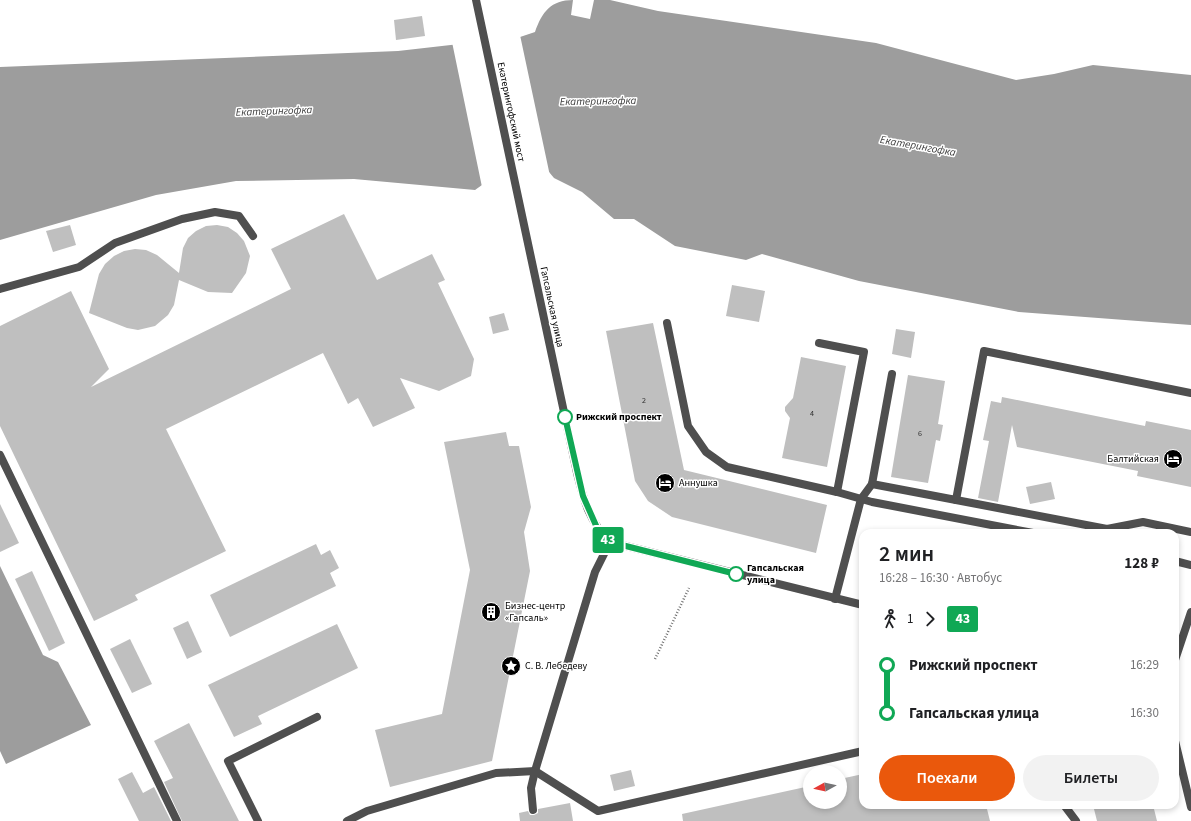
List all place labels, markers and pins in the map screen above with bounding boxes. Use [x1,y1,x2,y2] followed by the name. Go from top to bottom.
[557,409,573,425] marker: Рижский проспект
[576,410,662,424] place label: Рижский проспект
[1162,448,1184,470] hotel icon: Балтийская
[1107,452,1159,466] place label: Балтийская
[654,472,676,494] hotel icon: Аннушка
[679,476,718,490] place label: Аннушка
[747,561,804,587] place label: Гапсальская улица
[728,566,744,582] marker: Гапсальская улица
[505,599,566,625] place label: Бизнес-центр «Гапсаль»
[480,601,502,623] building icon: Бизнес-центр «Гапсаль»
[500,655,522,677] place icon: С. В. Лебедеву
[525,659,588,673] place label: С. В. Лебедеву

